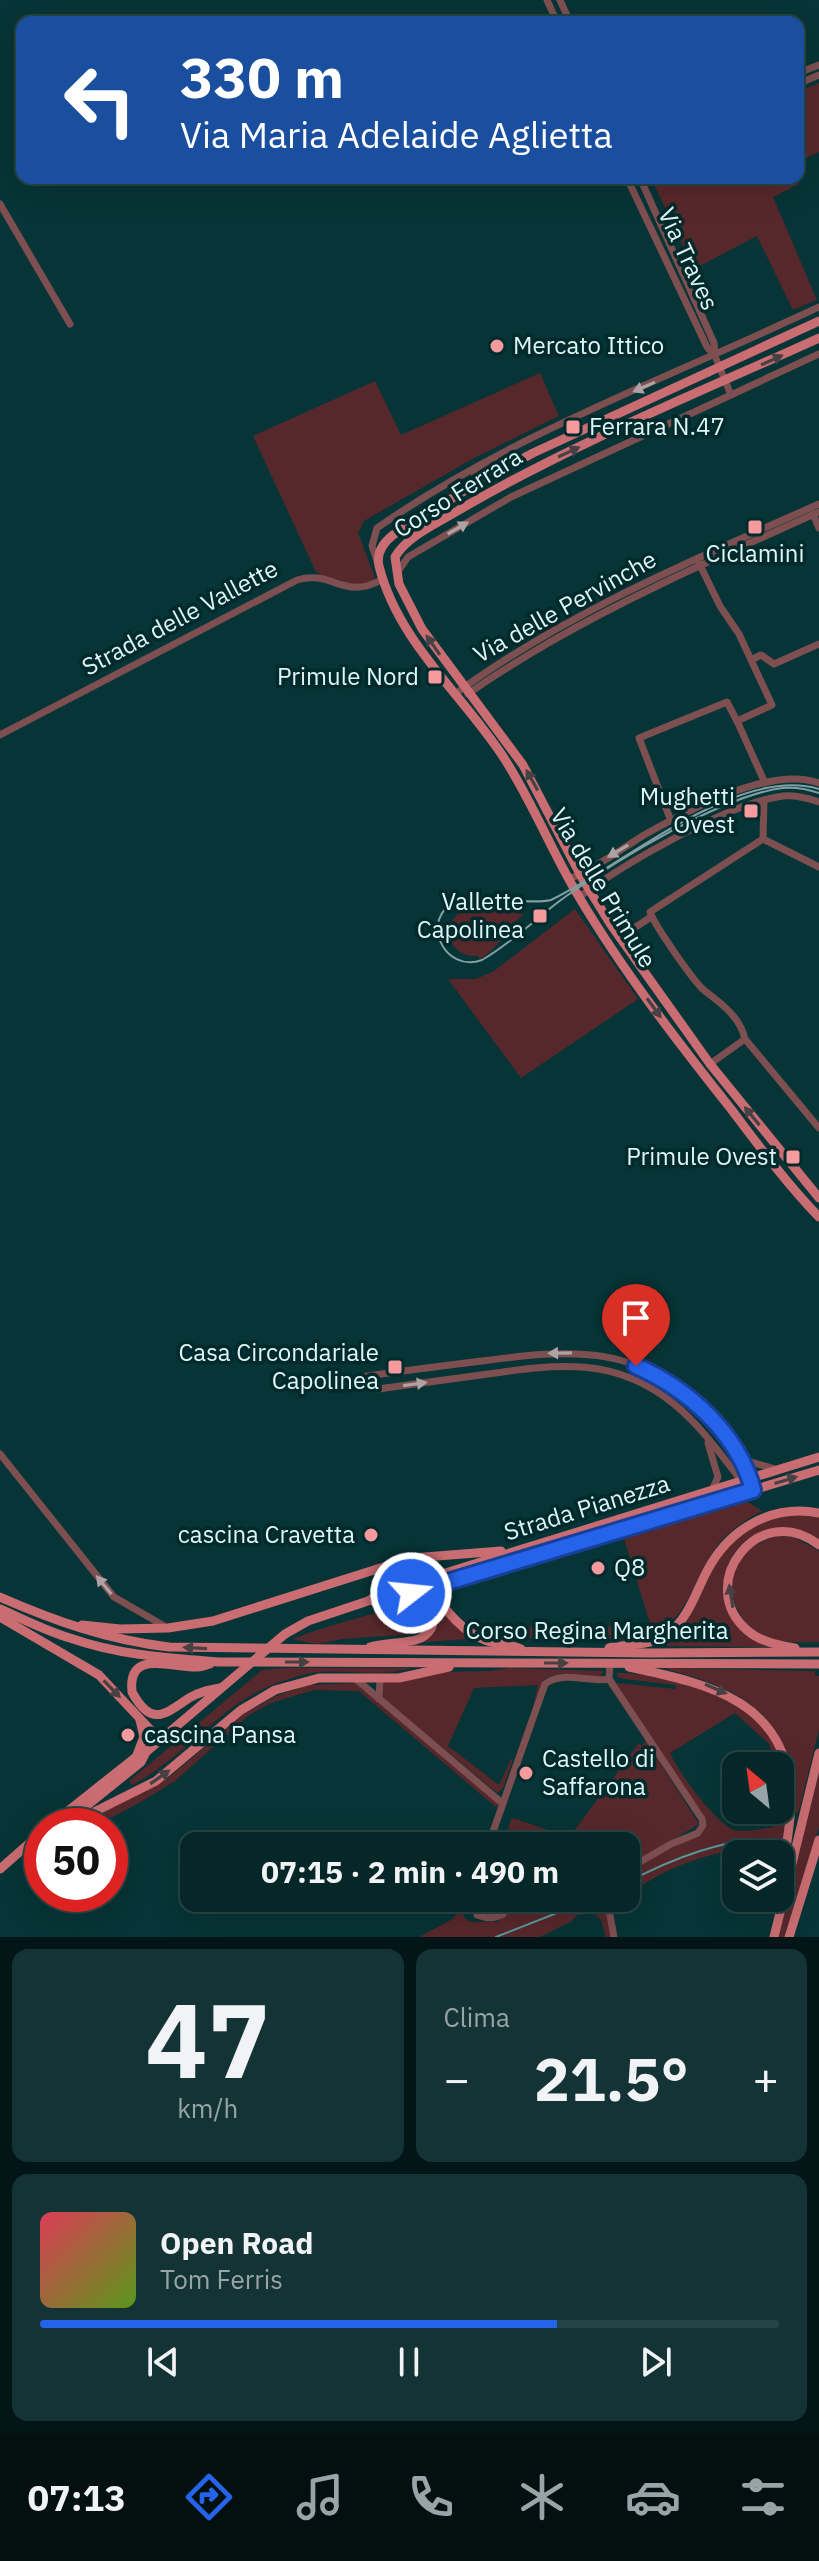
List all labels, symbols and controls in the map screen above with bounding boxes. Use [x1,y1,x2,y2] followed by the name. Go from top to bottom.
[180,41,344,113] text: 330 m
[48,48,152,152] icon: left
[180,111,613,158] text: Via Maria Adelaide Aglietta
[651,202,727,315] street label: Via Traves
[513,329,664,361] place label: Mercato Ittico
[488,337,506,355] marker: Mercato Ittico
[760,353,784,366] one-way arrow
[632,381,656,394] one-way arrow
[589,410,725,442] place label: Ferrara N.47
[564,418,582,436] marker: Ferrara N.47
[387,440,528,544] street label: Corso Ferrara
[557,445,580,459] one-way arrow
[746,518,764,536] marker: Ciclamini
[447,521,469,535] one-way arrow
[706,537,804,569] place label: Ciclamini
[467,543,662,670] street label: Via delle Pervinche
[76,552,283,682] street label: Strada delle Vallette
[426,634,441,655] one-way arrow
[277,660,419,692] place label: Primule Nord
[426,668,444,686] marker: Primule Nord
[525,769,539,791] one-way arrow
[640,780,735,840] place label: Mughetti Ovest
[543,802,664,973] street label: Via delle Primule
[742,802,760,820] marker: Mughetti Ovest
[607,844,629,858] one-way arrow
[417,885,524,945] place label: Vallette Capolinea
[531,907,549,925] marker: Vallette Capolinea
[646,998,662,1018] one-way arrow
[744,1106,761,1126] one-way arrow
[626,1140,777,1172] place label: Primule Ovest
[784,1148,802,1166] marker: Primule Ovest
[602,1284,670,1366] pin
[614,1296,658,1340] icon: arrive
[178,1336,379,1396] place label: Casa Circondariale Capolinea
[547,1346,572,1359] one-way arrow
[386,1358,404,1376] marker: Casa Circondariale Capolinea
[402,1377,427,1390] one-way arrow
[500,1467,674,1547] street label: Strada Pianezza
[775,1473,799,1486] one-way arrow
[178,1518,355,1550] place label: cascina Cravetta
[362,1526,380,1544] marker: cascina Cravetta
[369,1551,453,1635] position arrow
[614,1551,645,1583] place label: Q8
[589,1559,607,1577] marker: Q8
[96,1575,113,1595] one-way arrow
[724,1584,736,1609] one-way arrow
[466,1614,729,1646] street label: Corso Regina Margherita
[181,1642,207,1655] one-way arrow
[285,1656,310,1668] one-way arrow
[544,1657,569,1669] one-way arrow
[102,1679,121,1698] one-way arrow
[704,1683,728,1696] one-way arrow
[144,1718,296,1750] place label: cascina Pansa
[119,1726,137,1744] marker: cascina Pansa
[542,1742,655,1802] place label: Castello di Saffarona
[722,1752,794,1824] north arrow
[722,1752,794,1912] map controls
[517,1764,535,1782] marker: Castello di Saffarona
[149,1770,170,1785] one-way arrow
[24,1808,128,1912] speed limit sign: 50
[722,1840,794,1912] button: layers
[261,1852,559,1891] text: 07:15 · 2 min · 490 m
[145,1971,270,2107] text: 47
[444,2000,510,2034] text: Clima
[534,2039,689,2118] text: 21.5°
[444,2050,470,2107] text: −
[753,2050,779,2107] text: +
[177,2091,238,2125] text: km/h
[160,2223,313,2262] text: Open Road
[160,2262,283,2296] text: Tom Ferris
[141,2340,185,2384] icon: previous
[387,2340,431,2384] icon: pause
[634,2340,678,2384] icon: next
[181,2469,237,2525] icon: directions
[292,2469,348,2525] icon: music
[403,2469,459,2525] icon: phone
[514,2469,570,2525] icon: climate
[625,2469,681,2525] icon: car
[735,2469,791,2525] icon: filters
[27,2474,126,2521] text: 07:13

